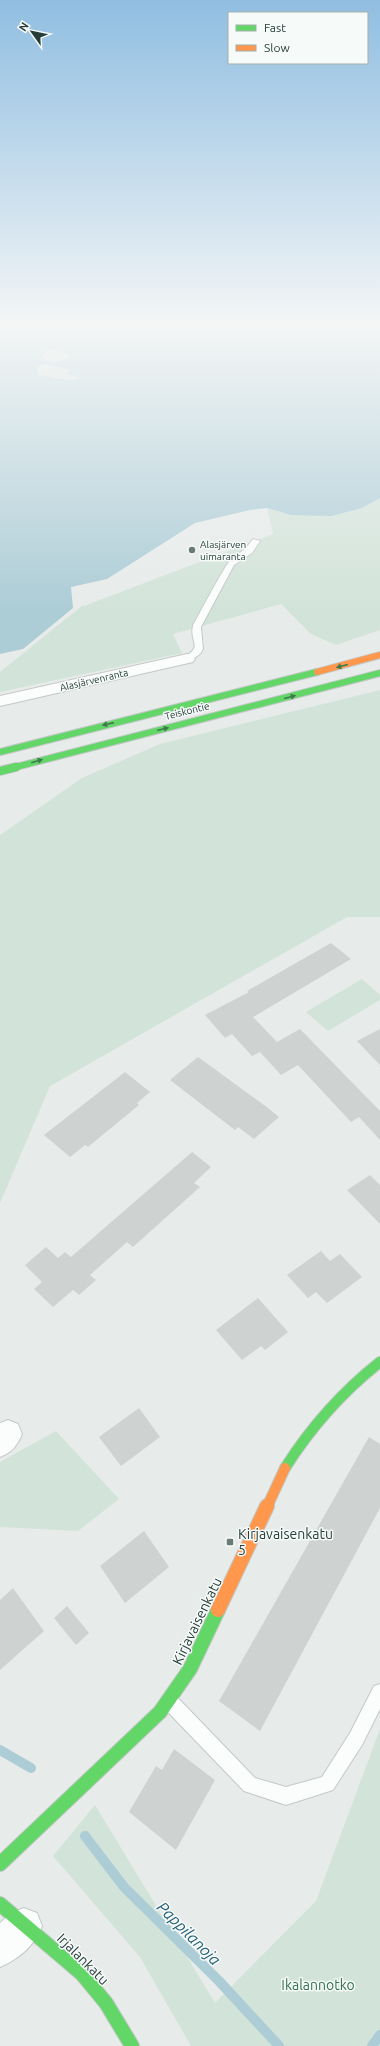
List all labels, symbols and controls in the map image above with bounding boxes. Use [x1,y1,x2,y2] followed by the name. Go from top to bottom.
[12,12,52,52] north arrow
[228,12,368,64] legend
[16,20,31,33] text: N
[264,21,286,34] text: Fast
[264,41,290,54] text: Slow
[200,539,246,562] place label: Alasjärven uimaranta
[187,545,197,555] marker: Alasjärven uimaranta
[336,663,349,669] one-way arrow
[59,667,129,693] street label: Alasjärvenranta
[283,694,296,700] one-way arrow
[164,700,210,722] street label: Teiskontie
[101,721,113,727] one-way arrow
[157,725,170,731] one-way arrow
[31,757,44,763] one-way arrow
[238,1526,333,1558] place label: Kirjavaisenkatu 5
[225,1537,235,1547] marker: Kirjavaisenkatu 5
[169,1575,225,1667] street label: Kirjavaisenkatu
[154,1898,225,1969] water label: Pappilanoja
[54,1930,112,1988] street label: Irjalankatu
[281,1977,355,1993] park label: Ikalannotko

